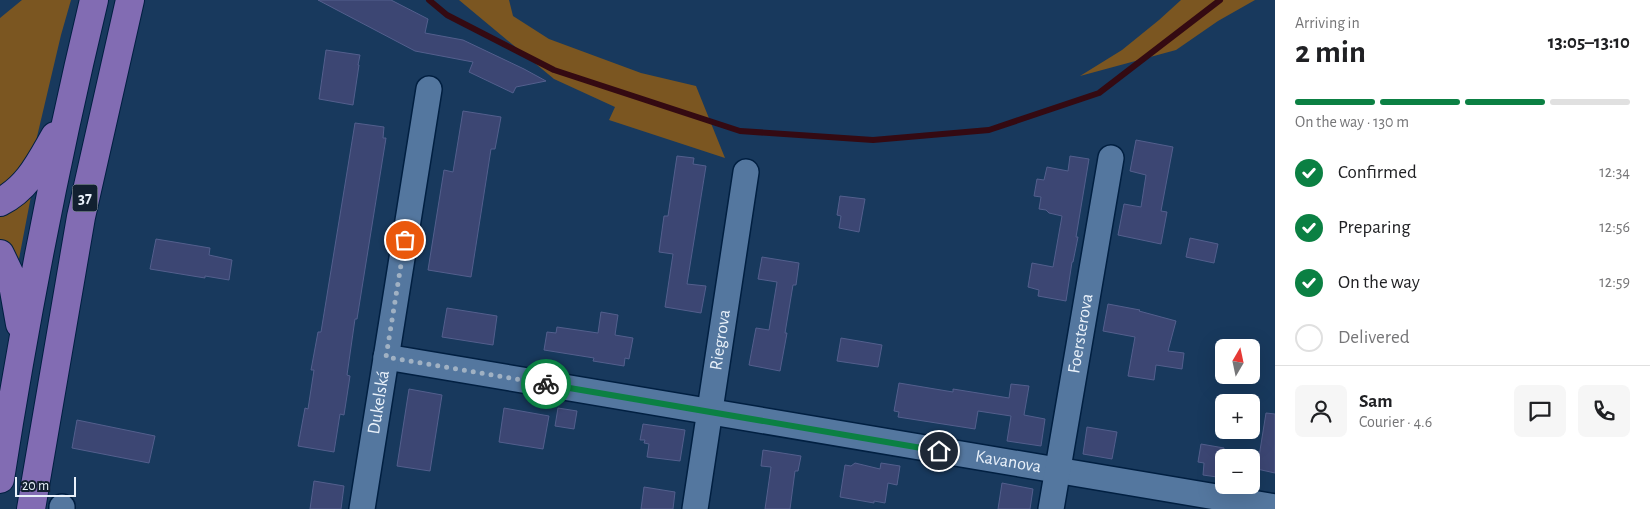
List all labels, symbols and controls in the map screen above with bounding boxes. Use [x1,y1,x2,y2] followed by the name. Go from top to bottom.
[1295,15,1360,31] text: Arriving in
[1548,33,1630,52] text: 13:05–13:10
[1295,36,1366,68] text: 2 min
[1295,114,1409,130] text: On the way · 130 m
[1295,159,1323,187] icon: check
[1338,163,1417,182] text: Confirmed
[1599,164,1630,180] text: 12:34
[72,184,98,212] road number: 37
[1295,214,1323,242] icon: check
[1338,218,1411,237] text: Preparing
[384,219,426,261] pin
[1599,219,1630,235] text: 12:56
[391,226,419,254] icon: bag
[1295,269,1323,297] icon: check
[1338,273,1420,292] text: On the way
[1599,274,1630,290] text: 12:59
[1065,292,1097,375] street label: Foersterova
[707,308,734,372] street label: Riegrova
[1338,328,1410,347] text: Delivered
[1215,339,1260,384] north arrow
[1215,339,1260,494] map controls
[521,359,571,409] courier
[365,369,393,436] street label: Dukelská
[532,370,560,398] icon: bike
[1295,385,1347,437] button: person
[1514,385,1566,437] button: chat
[1578,385,1630,437] button: phone
[1359,392,1393,411] text: Sam
[1215,394,1260,439] button: +
[1359,414,1432,430] text: Courier · 4.6
[918,430,960,472] pin
[925,437,953,465] icon: home
[974,448,1043,476] street label: Kavanova
[1215,449,1260,494] button: −
[15,474,76,497] scale bar
[22,479,49,493] text: 20 m

